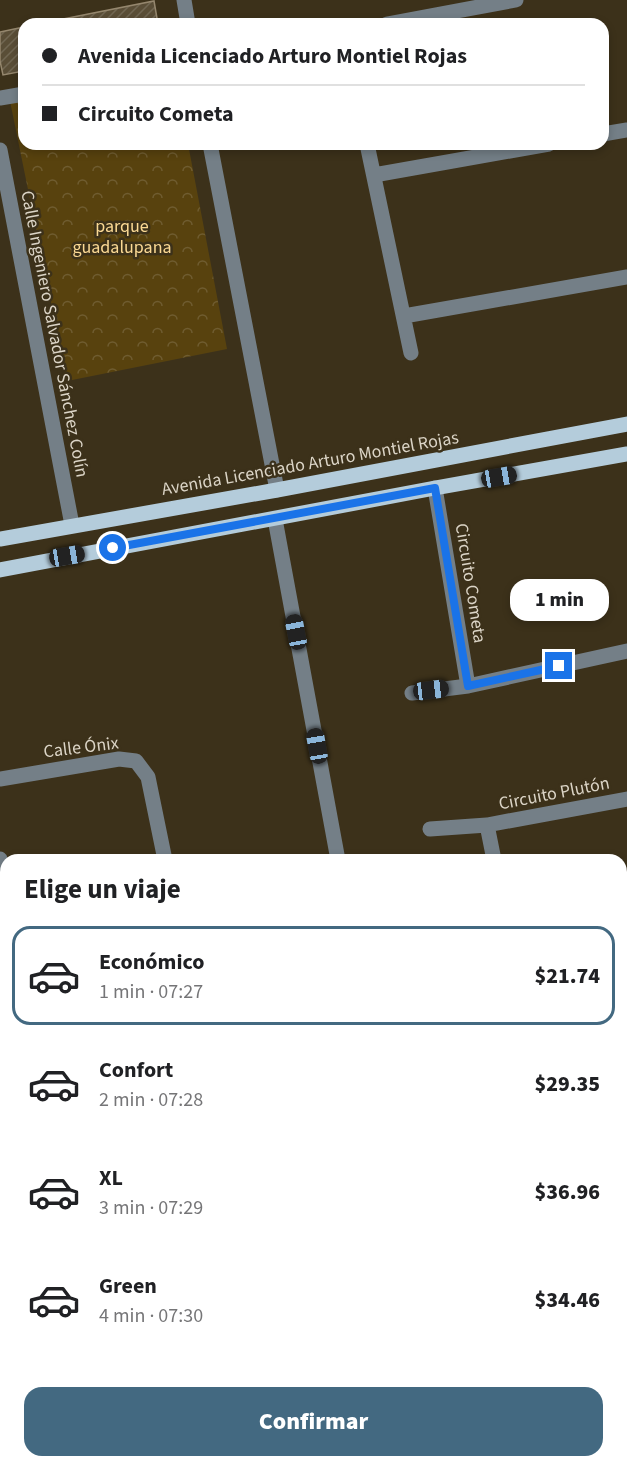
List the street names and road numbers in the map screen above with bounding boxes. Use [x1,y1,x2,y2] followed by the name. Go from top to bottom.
[14,189,95,480] street label: Calle Ingeniero Salvador Sánchez Colín
[160,425,461,502] street label: Avenida Licenciado Arturo Montiel Rojas
[449,521,492,645] street label: Circuito Cometa
[42,731,120,764] street label: Calle Ónix
[497,770,612,816] street label: Circuito Plutón

